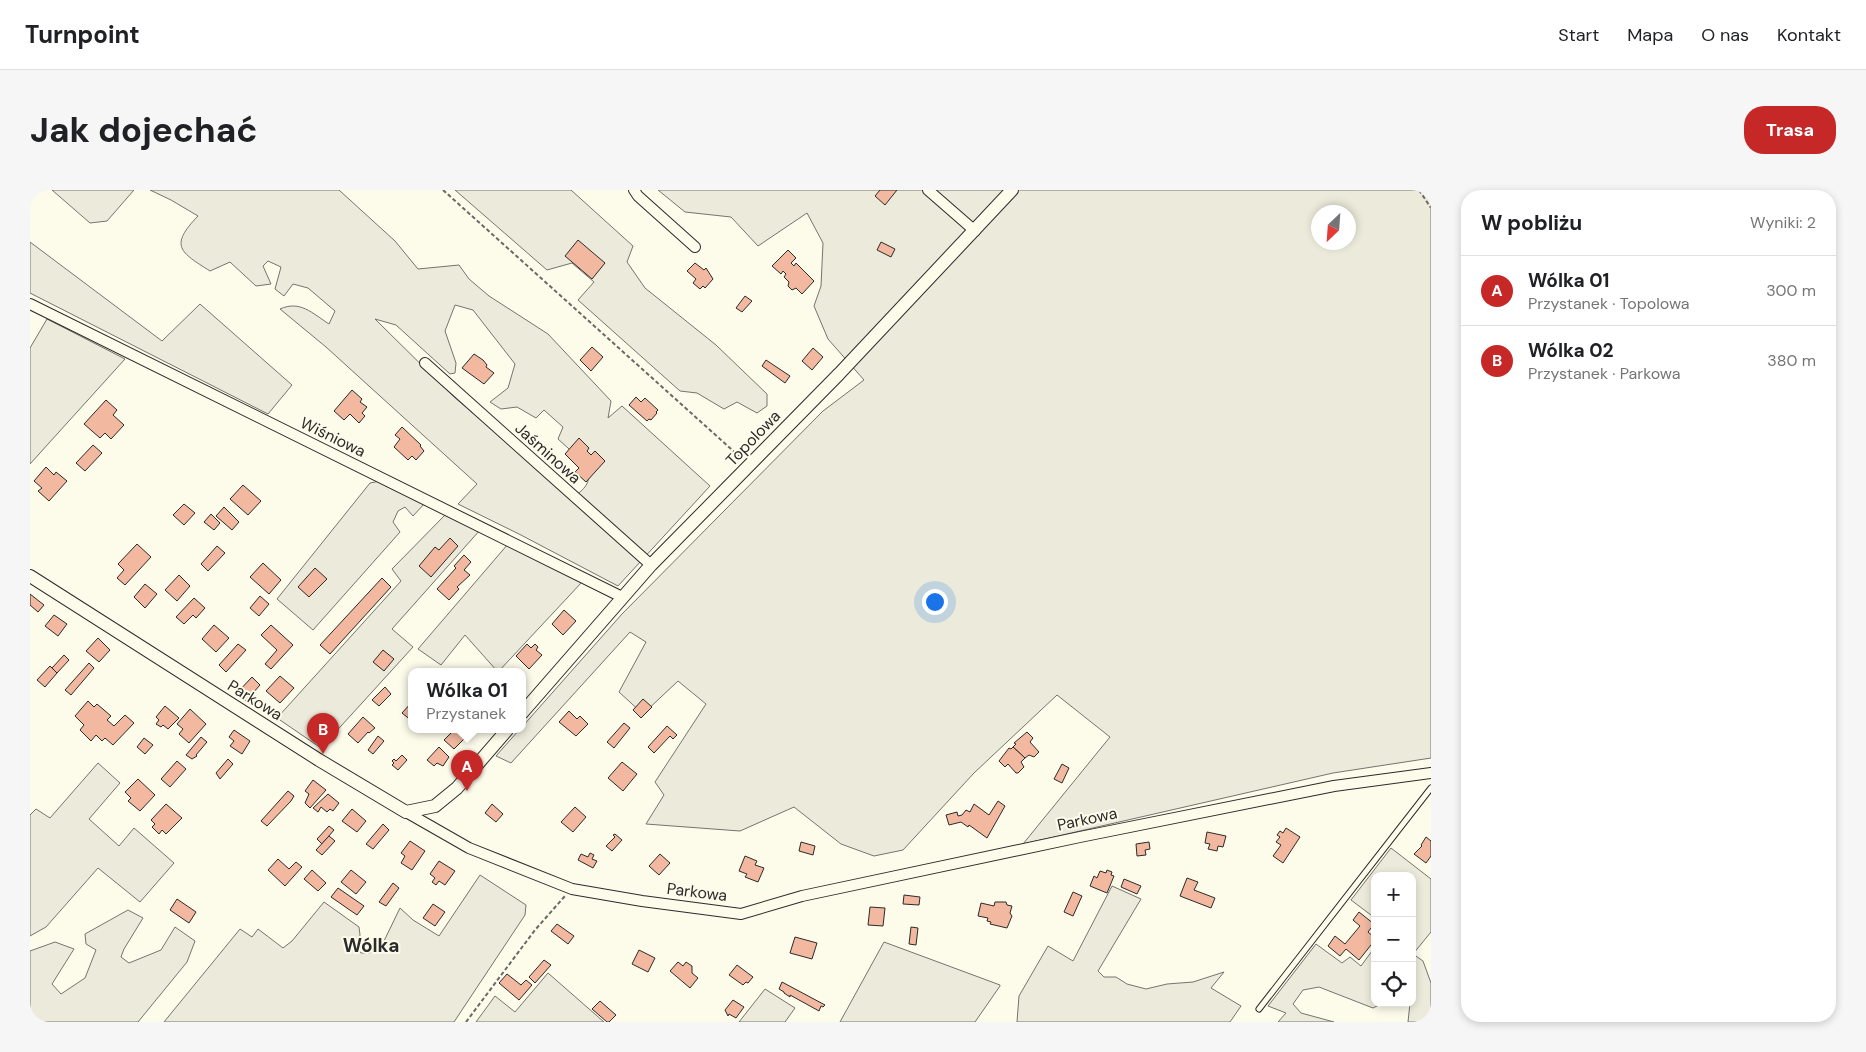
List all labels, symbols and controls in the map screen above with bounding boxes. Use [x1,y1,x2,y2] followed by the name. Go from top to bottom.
[25,19,140,50] text: Turnpoint
[1558,23,1599,47] text: Start
[1627,23,1673,47] text: Mapa
[1701,23,1749,47] text: O nas
[1777,23,1841,47] text: Kontakt
[1744,106,1836,154] button: Trasa
[30,107,257,153] text: Jak dojechać
[1311,205,1356,250] north arrow
[1481,209,1582,237] text: W pobliżu
[1750,212,1816,233] text: Wyniki: 2
[1528,268,1610,293] text: Wólka 01
[1491,280,1503,301] text: A
[1766,280,1816,301] text: 300 m
[1528,293,1690,314] text: Przystanek · Topolowa
[1528,338,1613,363] text: Wólka 02
[1492,350,1502,371] text: B
[1767,350,1816,371] text: 380 m
[1528,363,1680,384] text: Przystanek · Parkowa
[721,406,785,470] street label: Topolowa
[297,412,369,462] street label: Wiśniowa
[511,418,585,488] street label: Jaśminowa
[922,589,948,615] your location
[408,668,526,733] popup
[224,675,286,725] street label: Parkowa
[426,678,508,703] text: Wólka 01
[426,703,506,724] text: Przystanek
[307,713,339,754] pin: B
[451,750,483,791] pin: A
[1055,802,1119,836] street label: Parkowa
[1371,872,1416,1007] map controls
[1371,872,1416,917] button: +
[666,878,728,906] street label: Parkowa
[1371,917,1416,962] button: −
[343,933,399,958] district label: Wólka
[1371,962,1416,1007] button: locate

